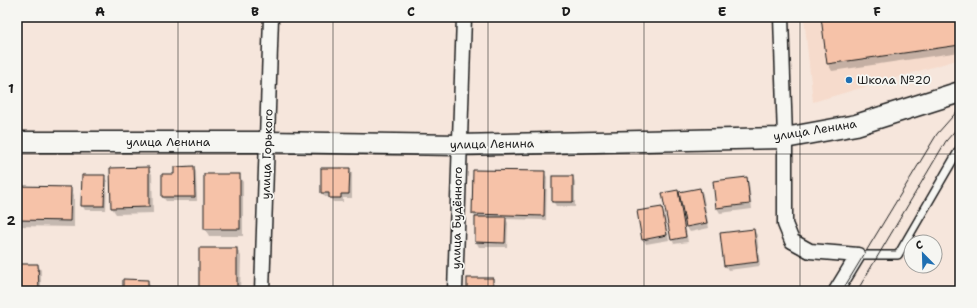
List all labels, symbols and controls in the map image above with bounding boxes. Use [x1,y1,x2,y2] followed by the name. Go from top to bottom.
[95,3,105,20] text: A
[251,3,259,20] text: B
[407,3,415,20] text: C
[561,3,571,20] text: D
[718,3,727,20] text: E
[873,3,881,20] text: F
[857,72,931,88] place label: Школа №20
[844,75,854,85] marker: Школа №20
[8,80,14,97] text: 1
[257,108,277,200] street label: улица Горького
[772,115,858,144] street label: улица Ленина
[126,134,211,150] street label: улица Ленина
[450,135,535,153] street label: улица Ленина
[448,167,466,269] street label: улица Будённого
[6,212,16,229] text: 2
[903,234,943,274] north arrow
[913,237,926,253] text: С

